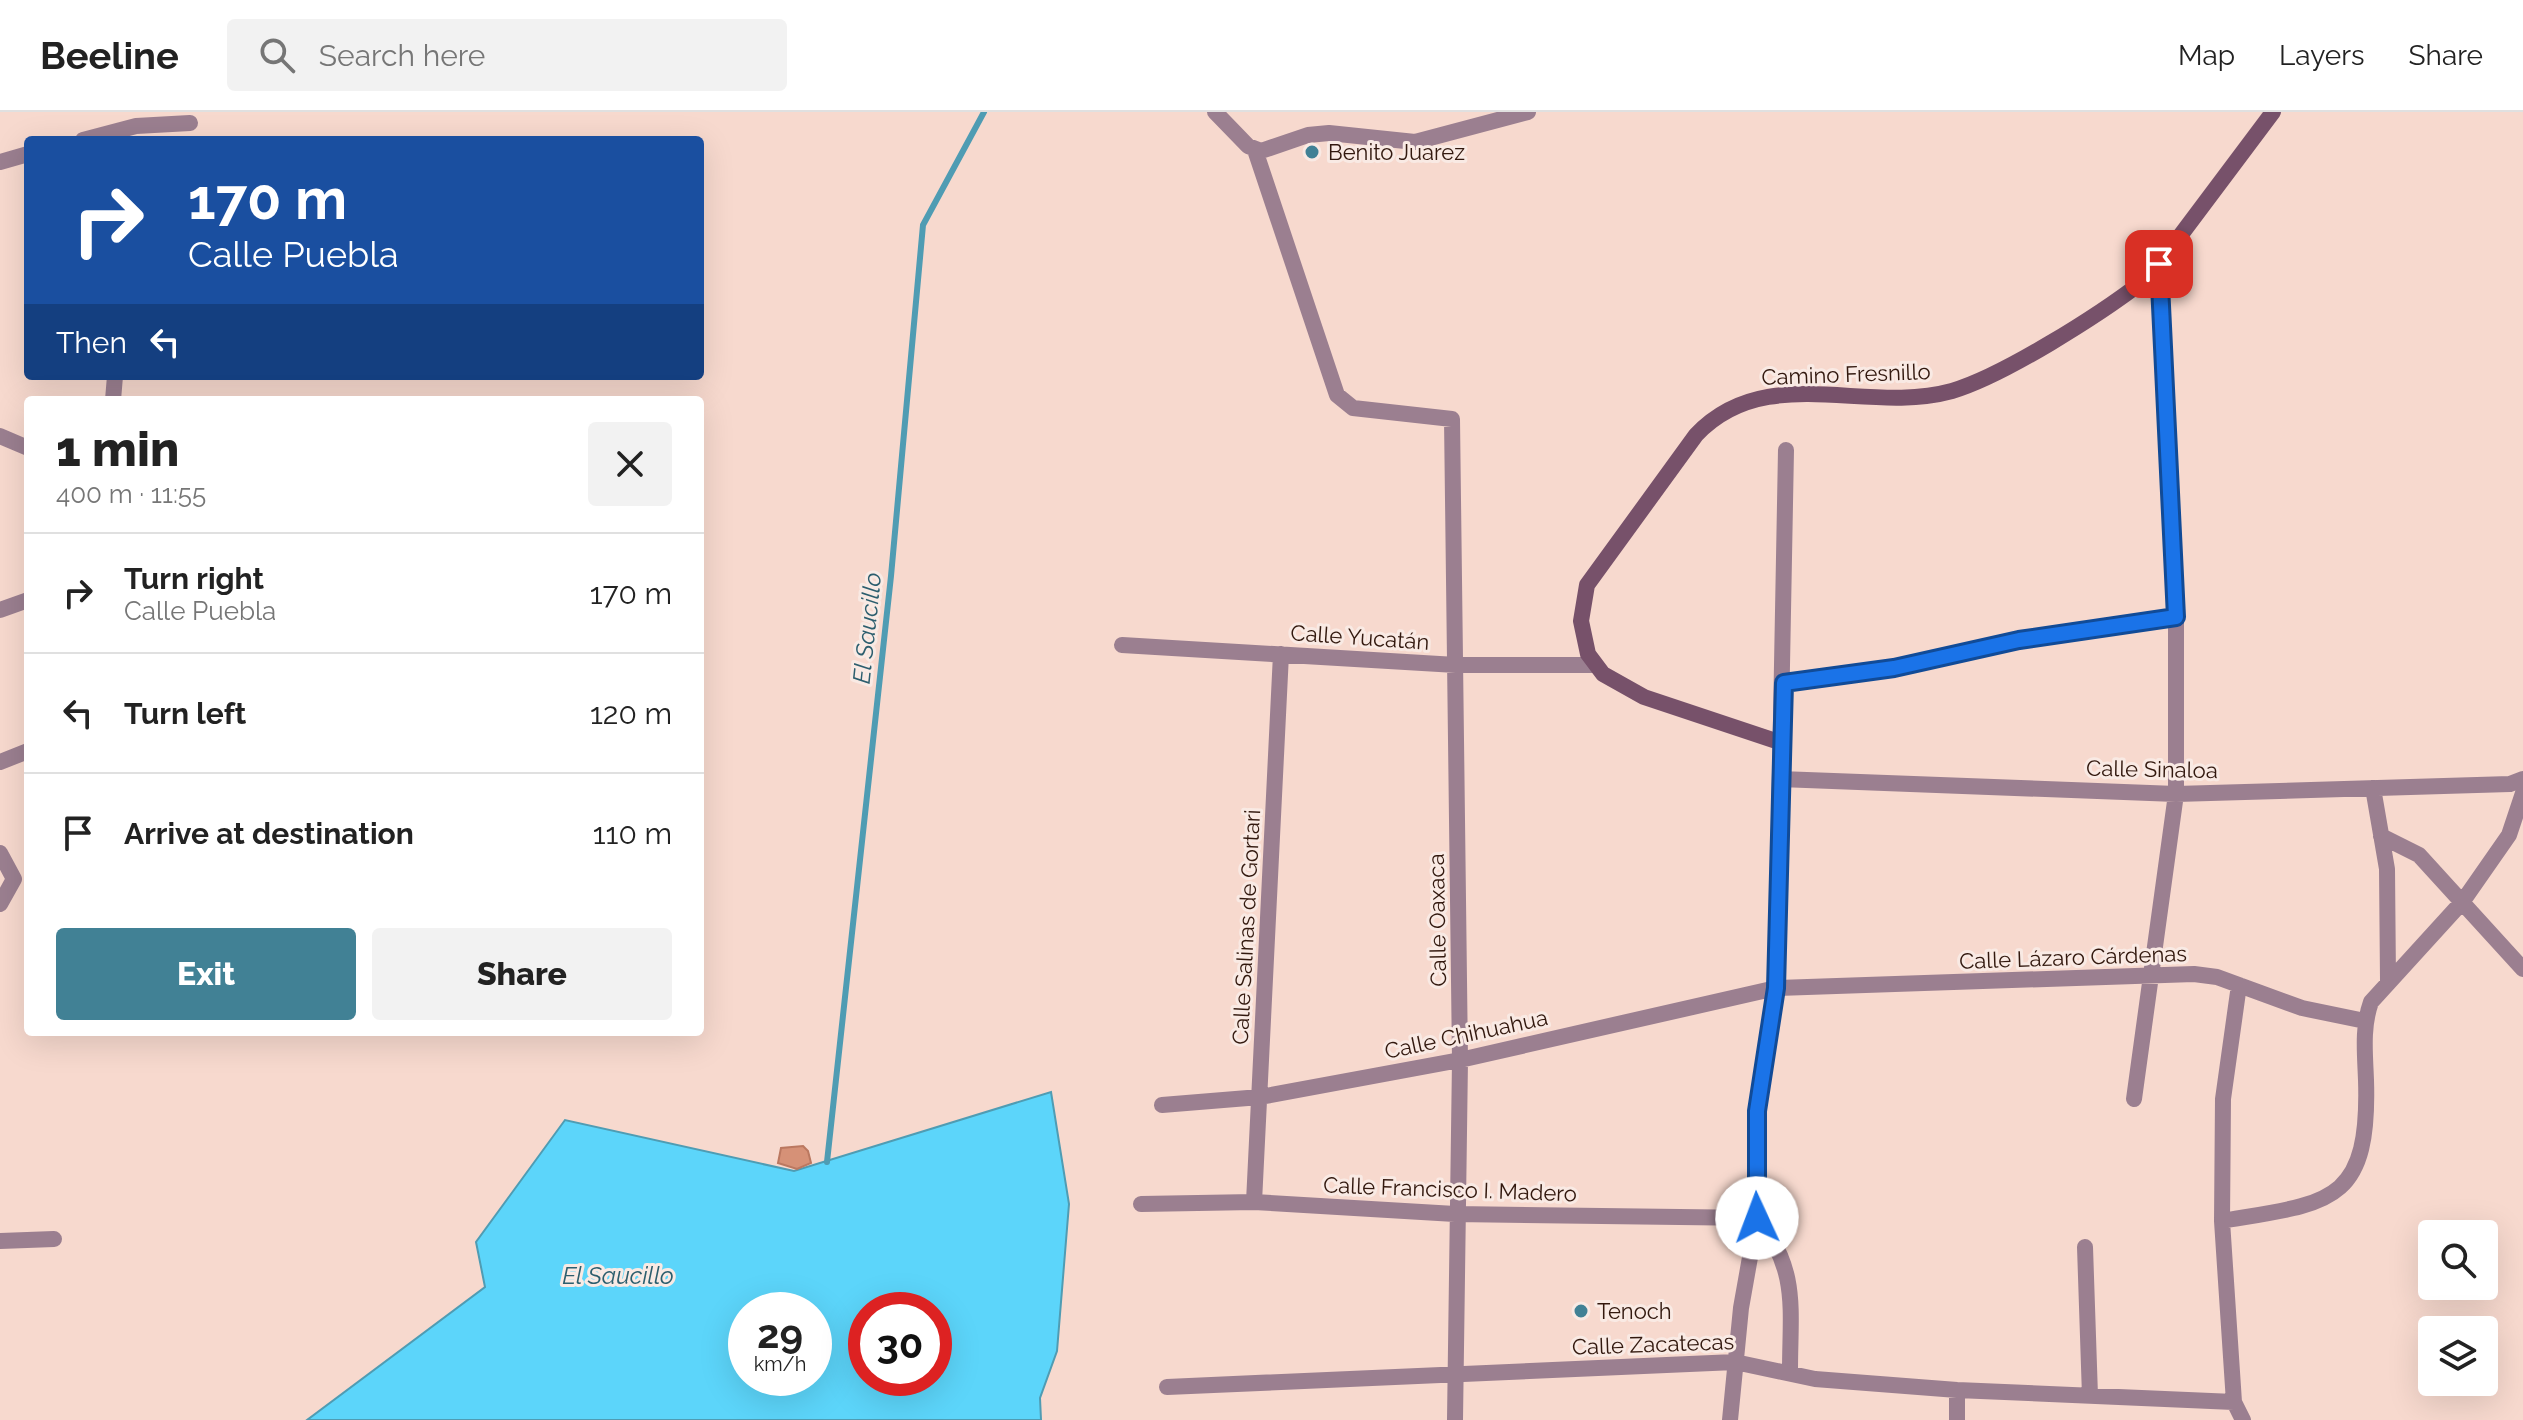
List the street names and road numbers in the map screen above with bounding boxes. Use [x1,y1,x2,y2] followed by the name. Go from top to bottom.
[1761,358,1931,390] street label: Camino Fresnillo
[1290,619,1430,655] street label: Calle Yucatán
[2086,755,2218,783] street label: Calle Sinaloa
[1227,809,1265,1045] street label: Calle Salinas de Gortari
[1423,853,1451,987] street label: Calle Oaxaca
[1959,940,2187,974] street label: Calle Lázaro Cárdenas
[1382,1004,1550,1064] street label: Calle Chihuahua
[1323,1172,1577,1206] street label: Calle Francisco I. Madero
[1572,1328,1734,1360] street label: Calle Zacatecas

